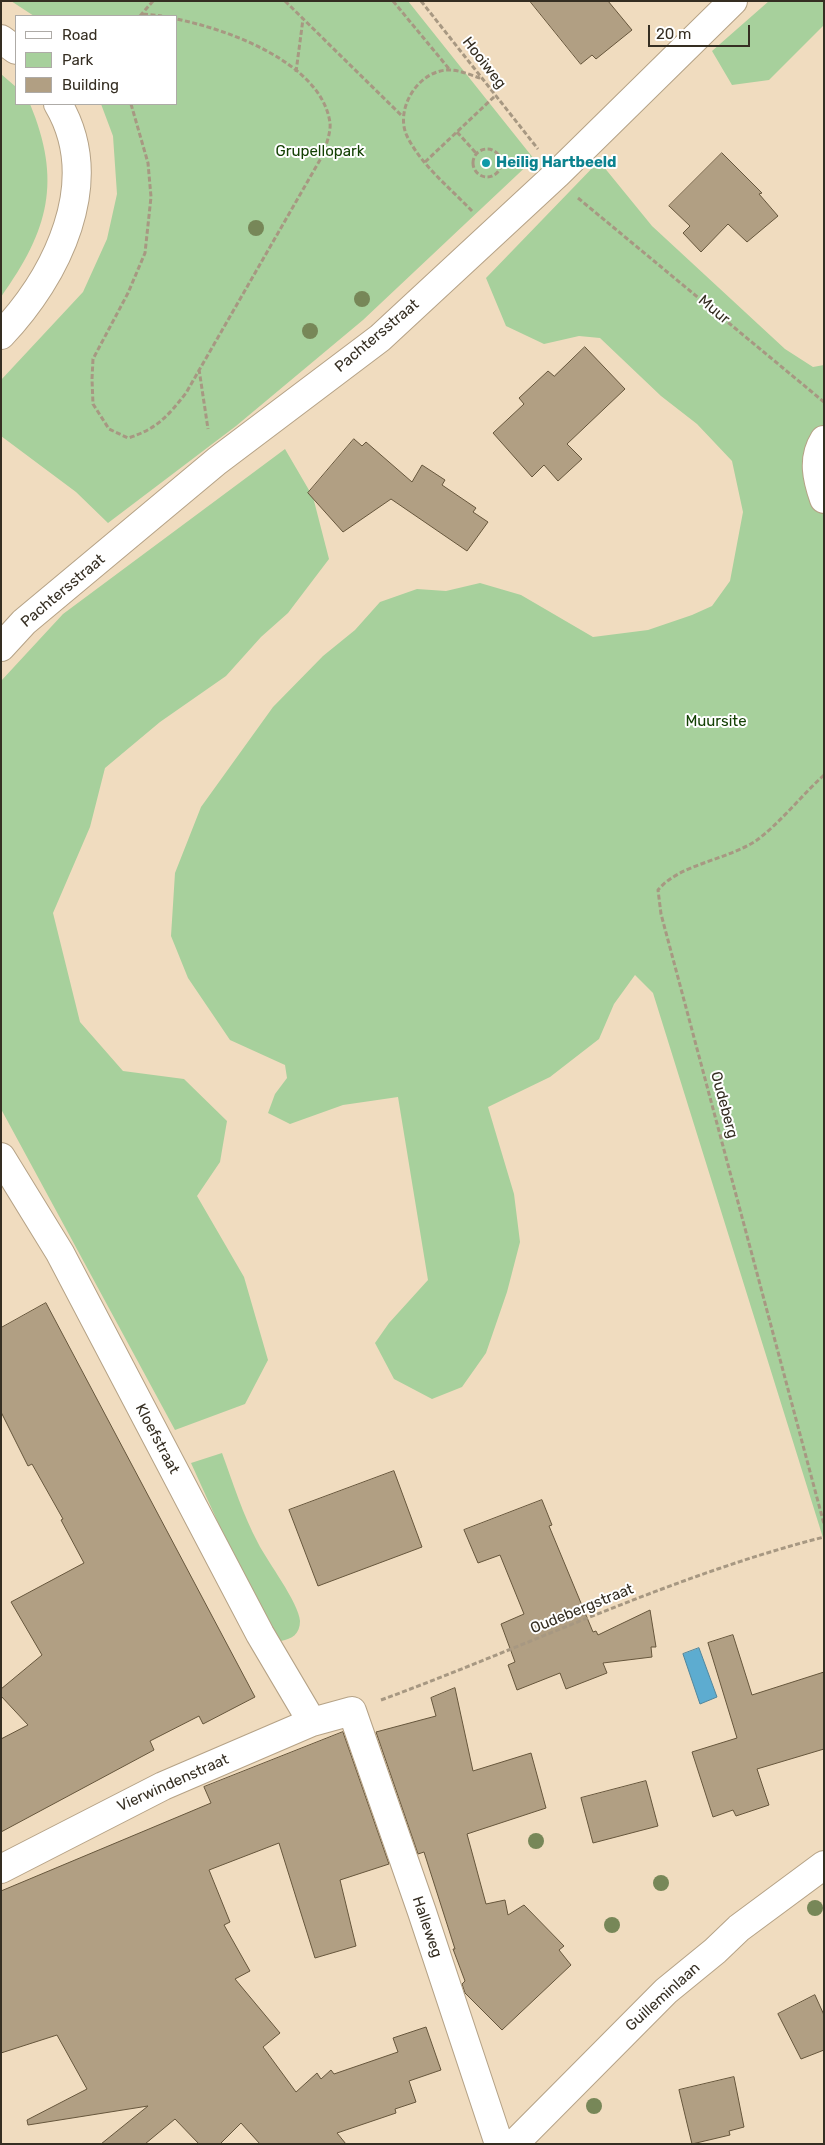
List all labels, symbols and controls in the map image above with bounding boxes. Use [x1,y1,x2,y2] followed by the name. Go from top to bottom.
[15,15,178,105] legend
[650,15,752,47] scale bar
[656,25,691,43] text: 20 m
[62,26,98,44] text: Road
[458,34,510,92] street label: Hooiweg
[62,51,93,69] text: Park
[62,76,119,94] text: Building
[276,143,364,161] park label: Grupellopark
[496,154,617,172] place label: Heilig Hartbeeld
[480,157,492,169] marker: Heilig Hartbeeld
[695,292,733,328] street label: Muur
[331,296,423,376] street label: Pachtersstraat
[17,551,109,631] street label: Pachtersstraat
[685,713,747,731] park label: Muursite
[706,1070,742,1140] street label: Oudeberg
[131,1401,183,1477] street label: Kloefstraat
[528,1580,636,1638] street label: Oudebergstraat
[114,1750,232,1816] street label: Vierwindenstraat
[408,1894,446,1960] street label: Halleweg
[622,1959,704,2035] street label: Guilleminlaan

